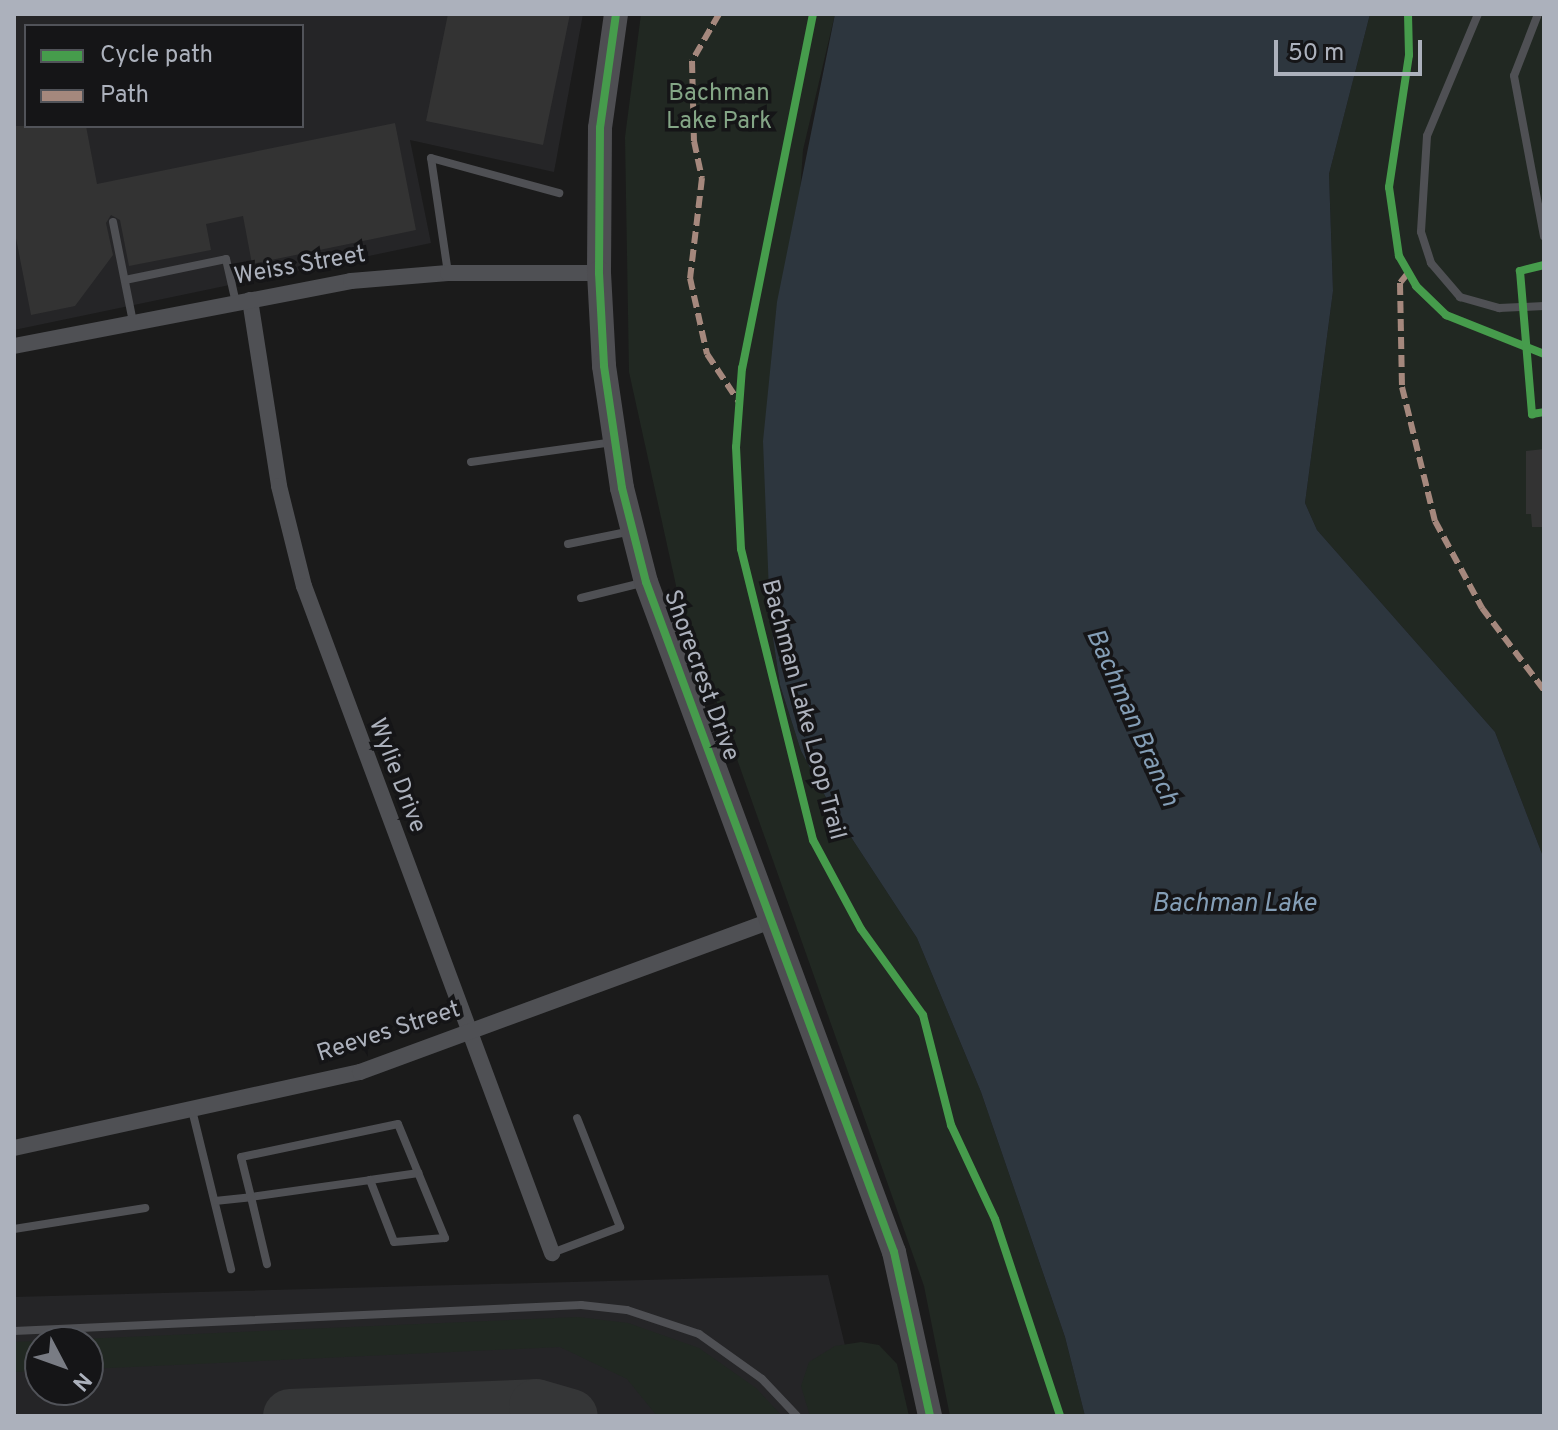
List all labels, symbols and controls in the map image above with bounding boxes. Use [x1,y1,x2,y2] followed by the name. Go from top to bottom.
[24,24,304,128] legend
[1278,24,1426,74] scale bar
[1288,39,1344,69] text: 50 m
[100,41,213,71] text: Cycle path
[100,81,149,111] text: Path
[666,81,772,137] park label: Bachman Lake Park
[232,241,368,293] street label: Weiss Street
[753,576,851,844] street label: Bachman Lake Loop Trail
[656,587,744,765] street label: Shorecrest Drive
[1078,624,1184,812] water label: Bachman Branch
[361,715,431,837] street label: Wylie Drive
[1152,889,1316,921] water label: Bachman Lake
[314,996,464,1070] street label: Reeves Street
[24,1326,104,1406] north arrow
[66,1366,96,1396] text: N

